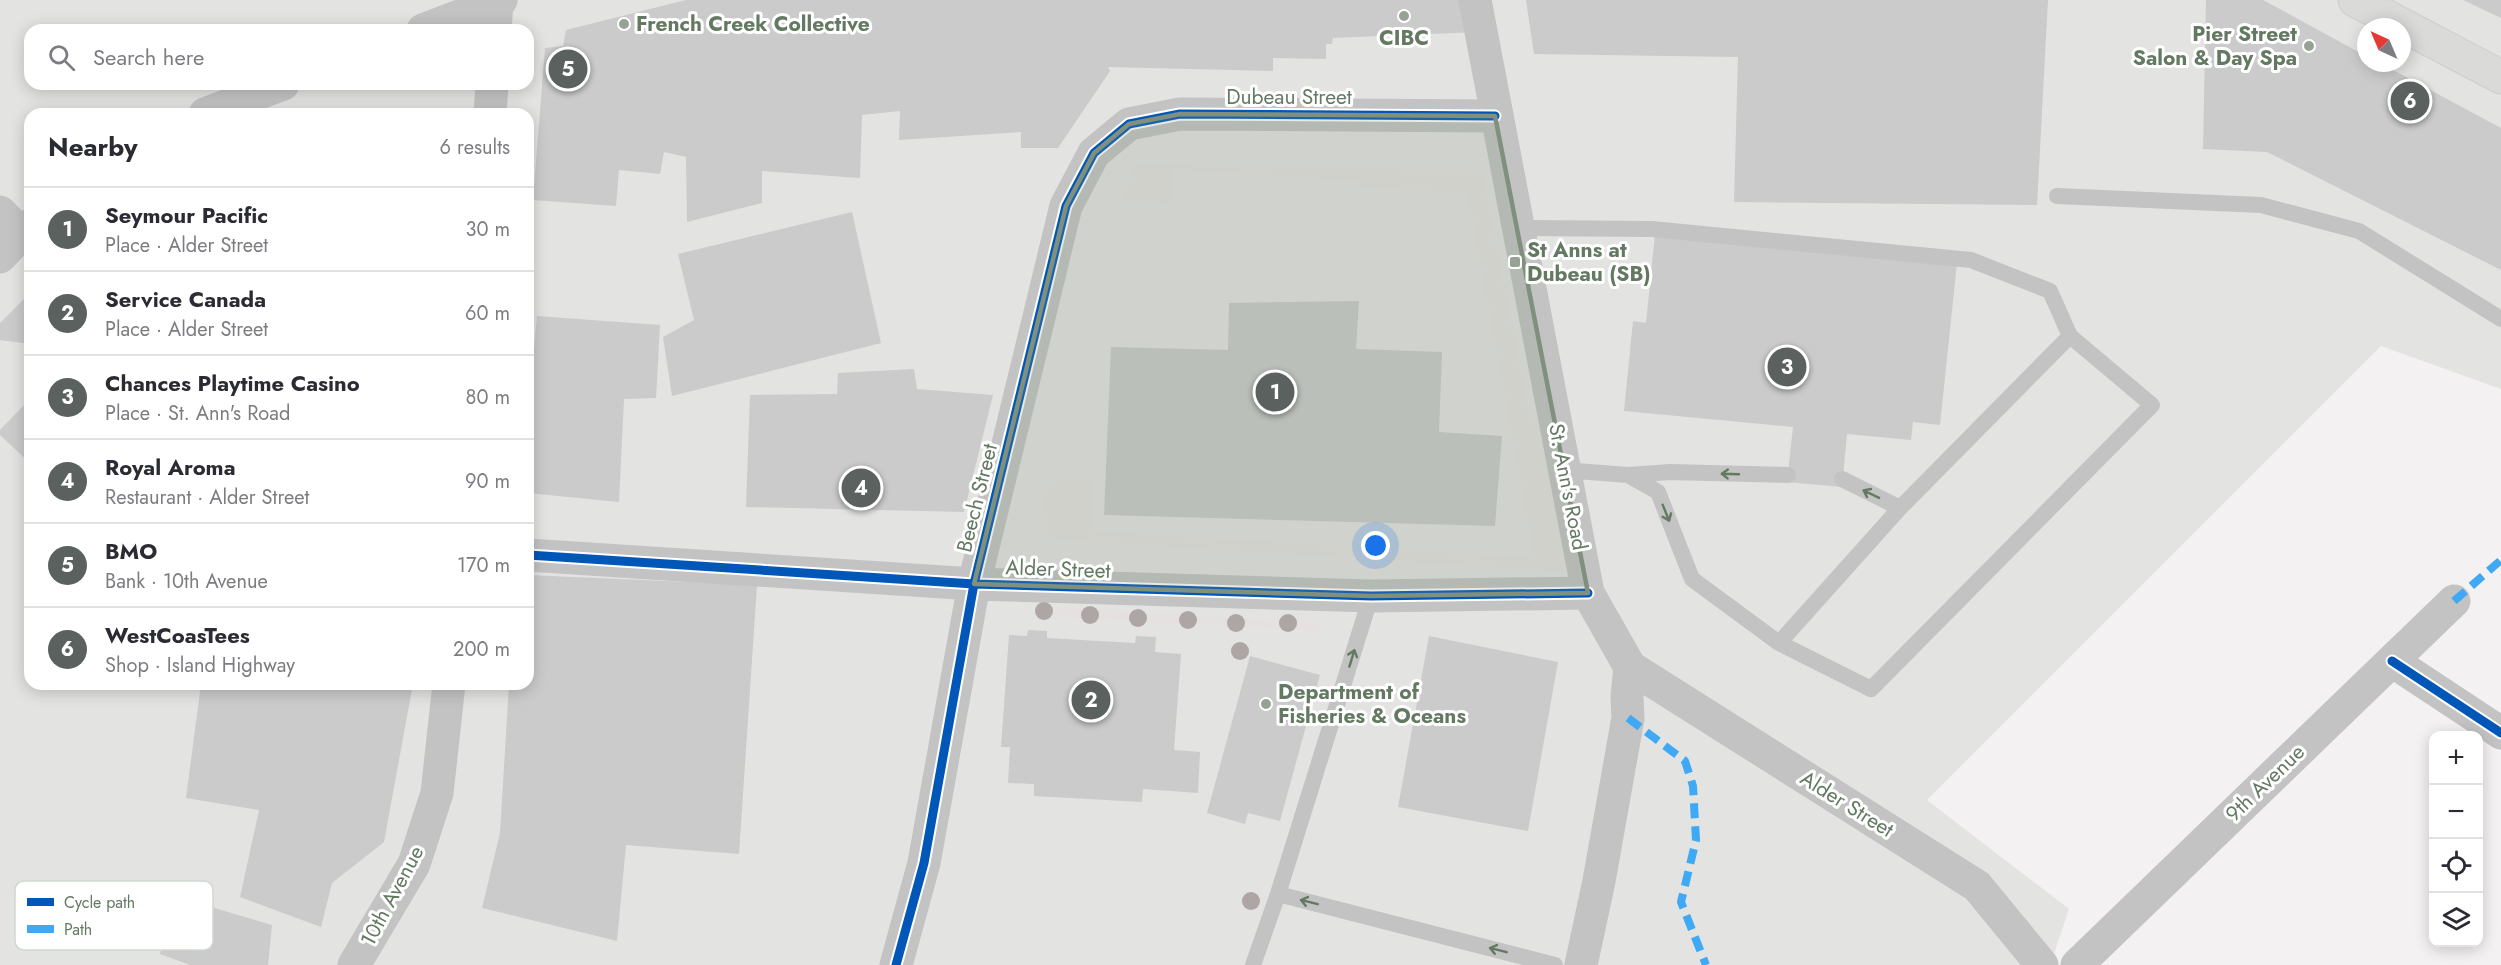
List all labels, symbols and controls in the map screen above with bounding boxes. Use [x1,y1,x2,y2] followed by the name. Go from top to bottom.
[636,9,870,39] place label: French Creek Collective
[1397,9,1411,23] marker: CIBC
[617,17,631,31] marker: French Creek Collective
[2357,18,2411,72] north arrow
[2133,19,2297,73] place label: Pier Street Salon & Day Spa
[1379,23,1429,53] place label: CIBC
[24,24,534,90] search box
[2302,39,2316,53] marker: Pier Street Salon & Day Spa
[45,41,78,74] icon: search
[93,41,204,73] text: Search here
[548,46,588,92] pin: 5
[2390,78,2430,124] pin: 6
[1226,82,1352,112] street label: Dubeau Street
[48,128,137,166] text: Nearby
[440,133,510,162] text: 6 results
[105,199,268,231] text: Seymour Pacific
[62,215,73,244] text: 1
[465,215,510,244] text: 30 m
[105,231,268,260] text: Place · Alder Street
[1527,235,1651,289] place label: St Anns at Dubeau (SB)
[1508,255,1522,269] marker: St Anns at Dubeau (SB)
[105,283,266,315] text: Service Canada
[61,299,74,328] text: 2
[465,299,510,328] text: 60 m
[105,315,268,344] text: Place · Alder Street
[1768,344,1806,389] pin: 3
[105,367,360,399] text: Chances Playtime Casino
[1256,370,1294,414] pin: 1
[61,383,74,412] text: 3
[465,383,510,412] text: 80 m
[105,399,290,428] text: Place · St. Ann's Road
[1541,421,1595,553] street label: St. Ann's Road
[949,441,1005,555] street label: Beech Street
[105,451,236,483] text: Royal Aroma
[842,466,880,510] pin: 4
[61,467,74,496] text: 4
[465,467,510,496] text: 90 m
[1720,468,1740,479] one-way arrow
[105,483,309,512] text: Restaurant · Alder Street
[1863,487,1881,499] one-way arrow
[1662,504,1673,522] one-way arrow
[1361,531,1390,560] your location
[105,535,157,567] text: BMO
[61,551,74,580] text: 5
[457,551,510,580] text: 170 m
[1005,552,1111,586] street label: Alder Street
[105,567,268,596] text: Bank · 10th Avenue
[105,619,250,651] text: WestCoasTees
[61,635,74,664] text: 6
[453,635,510,664] text: 200 m
[1347,649,1358,668] one-way arrow
[105,651,295,680] text: Shop · Island Highway
[1278,677,1466,731] place label: Department of Fisheries & Oceans
[1072,678,1110,722] pin: 2
[1259,697,1273,711] marker: Department of Fisheries & Oceans
[2429,731,2483,947] map controls
[2429,731,2483,785] button: +
[2219,737,2311,828] street label: 9th Avenue
[1794,763,1900,845] street label: Alder Street
[2429,785,2483,839] button: −
[2429,839,2483,893] button: locate
[353,840,431,952] street label: 10th Avenue
[15,881,213,950] legend
[64,891,135,914] text: Cycle path
[2429,893,2483,947] button: layers
[1300,895,1319,907] one-way arrow
[64,918,92,941] text: Path
[1489,944,1508,956] one-way arrow

